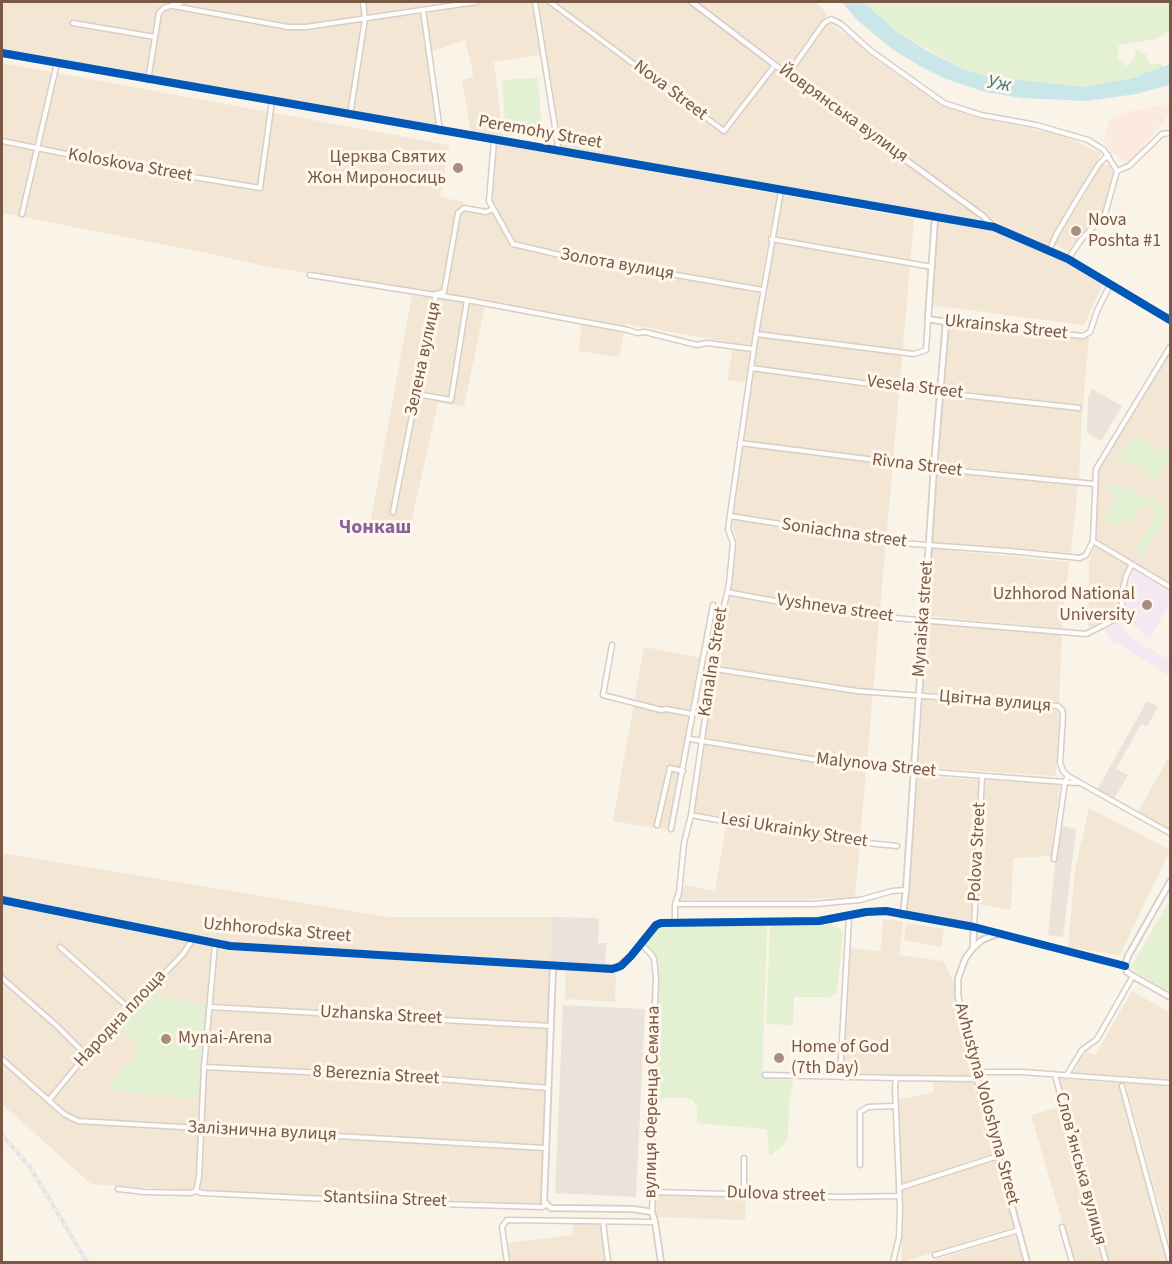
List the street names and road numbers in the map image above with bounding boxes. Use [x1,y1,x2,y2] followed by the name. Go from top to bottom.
[629,56,711,126] street label: Nova Street
[774,60,912,168] street label: Йоврянська вулиця
[476,111,604,155] street label: Peremohy Street
[66,144,194,188] street label: Koloskova Street
[558,244,676,286] street label: Золота вулиця
[401,300,447,418] street label: Зелена вулиця
[943,311,1069,345] street label: Ukrainska Street
[866,371,964,405] street label: Vesela Street
[871,450,963,482] street label: Rivna Street
[780,515,908,553] street label: Soniachna street
[909,560,939,678] street label: Mynaiska street
[775,590,895,628] street label: Vyshneva street
[695,606,733,718] street label: Kanalna Street
[938,686,1052,718] street label: Цвітна вулиця
[815,749,937,783] street label: Malynova Street
[965,802,991,902] street label: Polova Street
[719,809,869,853] street label: Lesi Ukrainky Street
[202,914,352,948] street label: Uzhhorodska Street
[70,966,172,1072] street label: Народна площа
[949,1001,1023,1207] street label: Avhustyna Voloshyna Street
[320,1002,442,1030] street label: Uzhanska Street
[641,1005,665,1199] street label: вулиця Ференца Семана
[312,1062,440,1090] street label: 8 Bereznia Street
[1049,1090,1111,1248] street label: Словʼянська вулиця
[187,1117,337,1147] street label: Залізнична вулиця
[726,1182,826,1208] street label: Dulova street
[323,1187,447,1213] street label: Stantsiina Street

